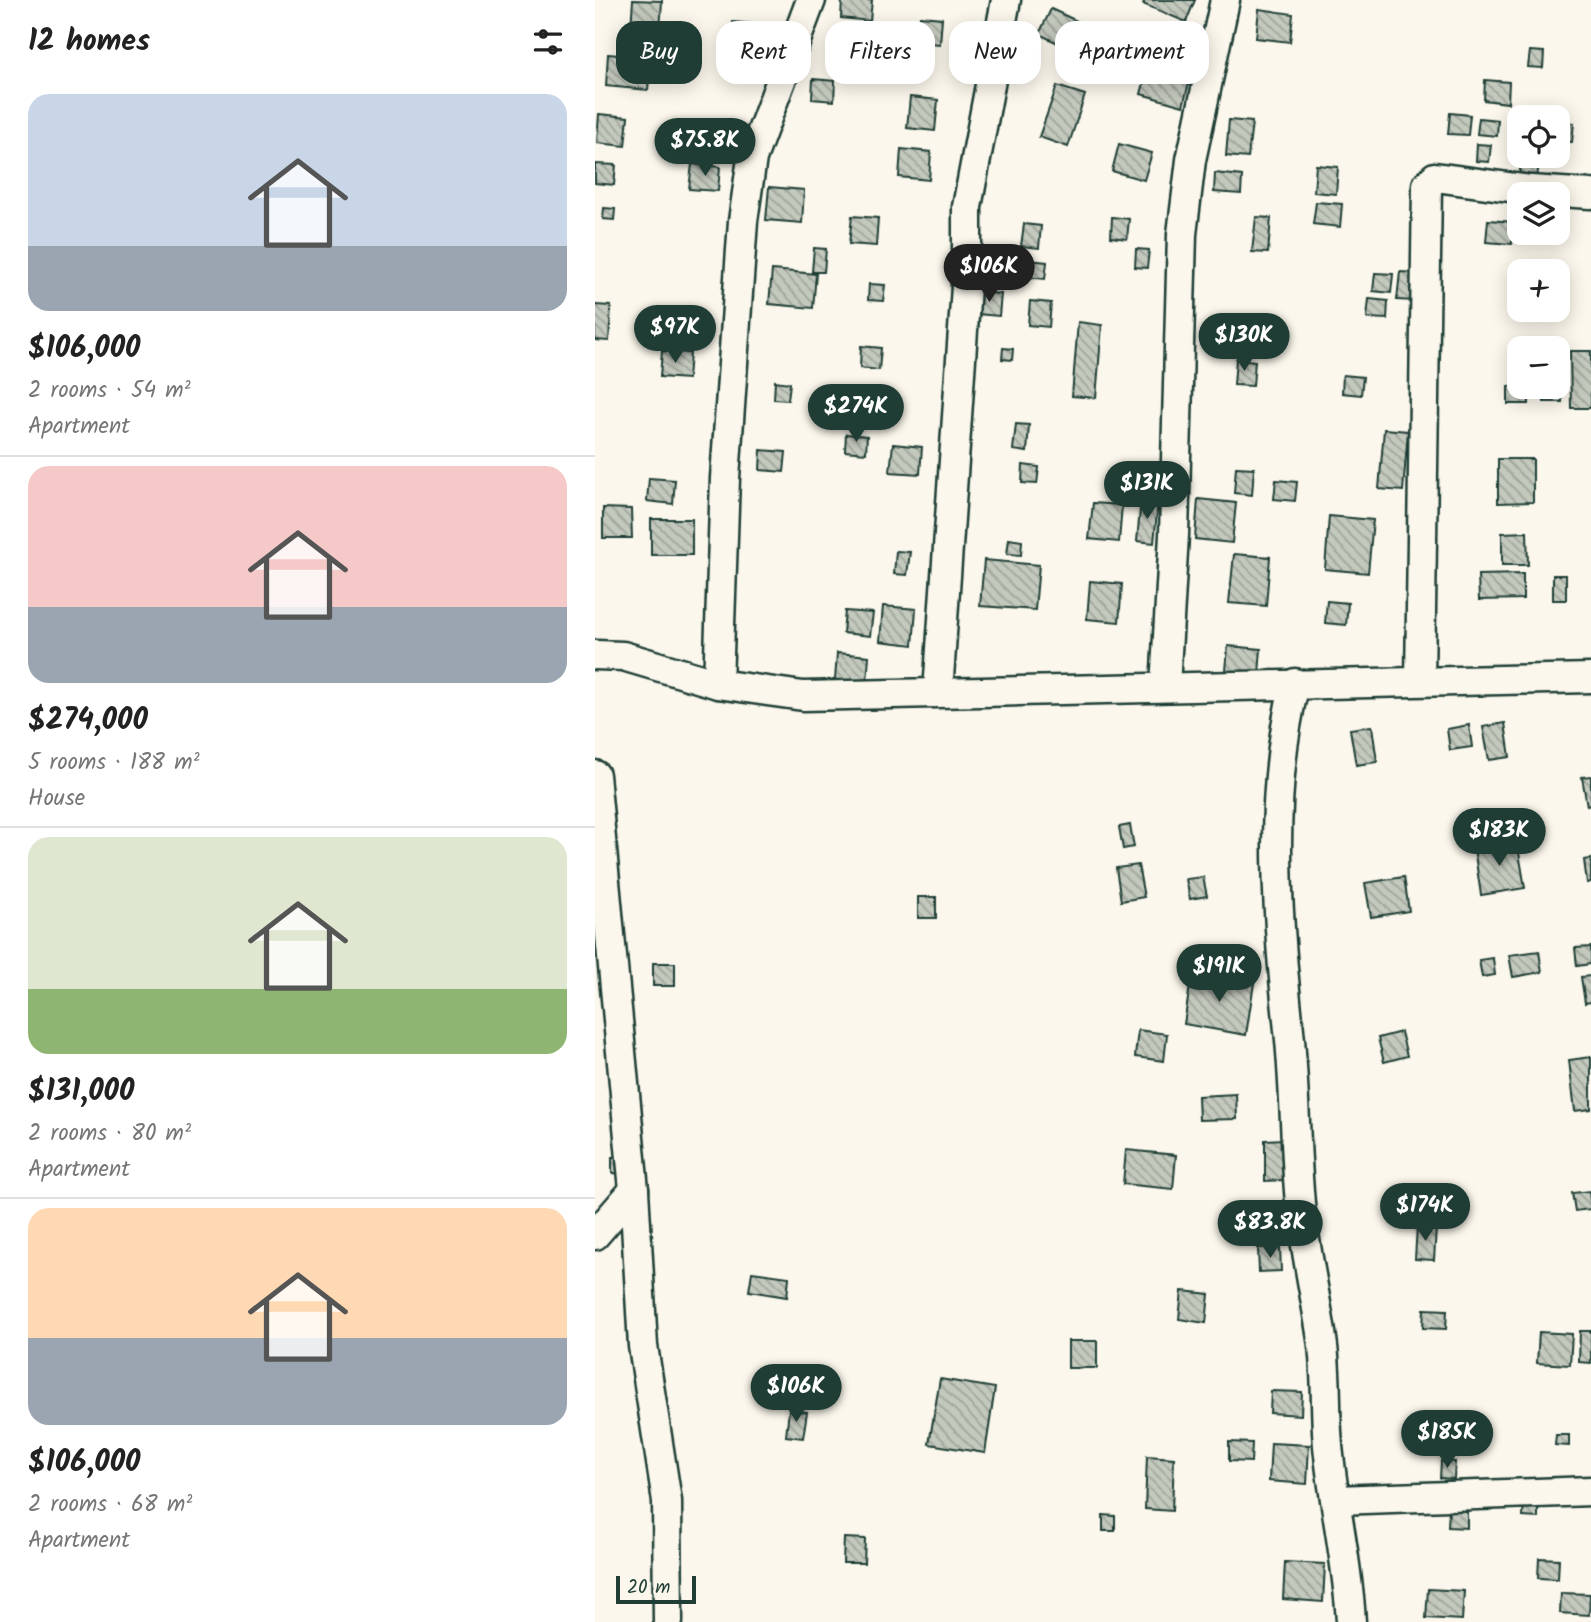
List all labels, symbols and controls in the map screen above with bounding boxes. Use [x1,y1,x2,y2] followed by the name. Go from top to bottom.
[28,18,150,66] text: 12 homes
[616,21,702,84] chip: Buy
[716,21,811,84] chip: Rent
[825,21,935,84] chip: Filters
[949,21,1041,84] chip: New
[1055,21,1209,84] chip: Apartment
[529,23,567,61] icon: filters
[1507,105,1570,399] map controls
[1507,105,1570,168] button: locate
[648,118,762,178] pin: $75.8K
[671,123,739,159] text: $75.8K
[235,140,361,266] icon: home
[1507,182,1570,245] button: layers
[940,244,1038,304] pin: $106K
[960,249,1018,285] text: $106K
[1507,259,1570,322] button: +
[634,306,716,365] pin: $97K
[650,310,700,346] text: $97K
[1195,314,1293,373] pin: $130K
[1215,318,1273,354] text: $130K
[28,325,141,373] text: $106,000
[1507,336,1570,399] button: −
[28,373,191,409] text: 2 rooms · 54 m²
[807,384,905,444] pin: $274K
[824,389,888,425] text: $274K
[28,409,130,445] text: Apartment
[1098,462,1196,521] pin: $131K
[1120,466,1174,502] text: $131K
[235,512,361,638] icon: home
[28,697,148,745] text: $274,000
[28,745,200,781] text: 5 rooms · 188 m²
[28,781,85,817] text: House
[1450,808,1548,868] pin: $183K
[1469,813,1529,849] text: $183K
[235,883,361,1009] icon: home
[1170,944,1268,1004] pin: $191K
[1193,949,1246,985] text: $191K
[28,1068,134,1116] text: $131,000
[28,1116,191,1152] text: 2 rooms · 80 m²
[28,1152,130,1188] text: Apartment
[1376,1184,1474,1243] pin: $174K
[1396,1188,1454,1224] text: $174K
[1213,1200,1327,1260] pin: $83.8K
[1234,1205,1306,1241] text: $83.8K
[235,1254,361,1380] icon: home
[747,1364,845,1424] pin: $106K
[767,1369,825,1405] text: $106K
[1398,1410,1496,1470] pin: $185K
[1417,1415,1477,1451] text: $185K
[28,1439,141,1487] text: $106,000
[28,1487,192,1523] text: 2 rooms · 68 m²
[28,1523,130,1559] text: Apartment
[616,1573,697,1605] scale bar
[627,1573,670,1603] text: 20 m

